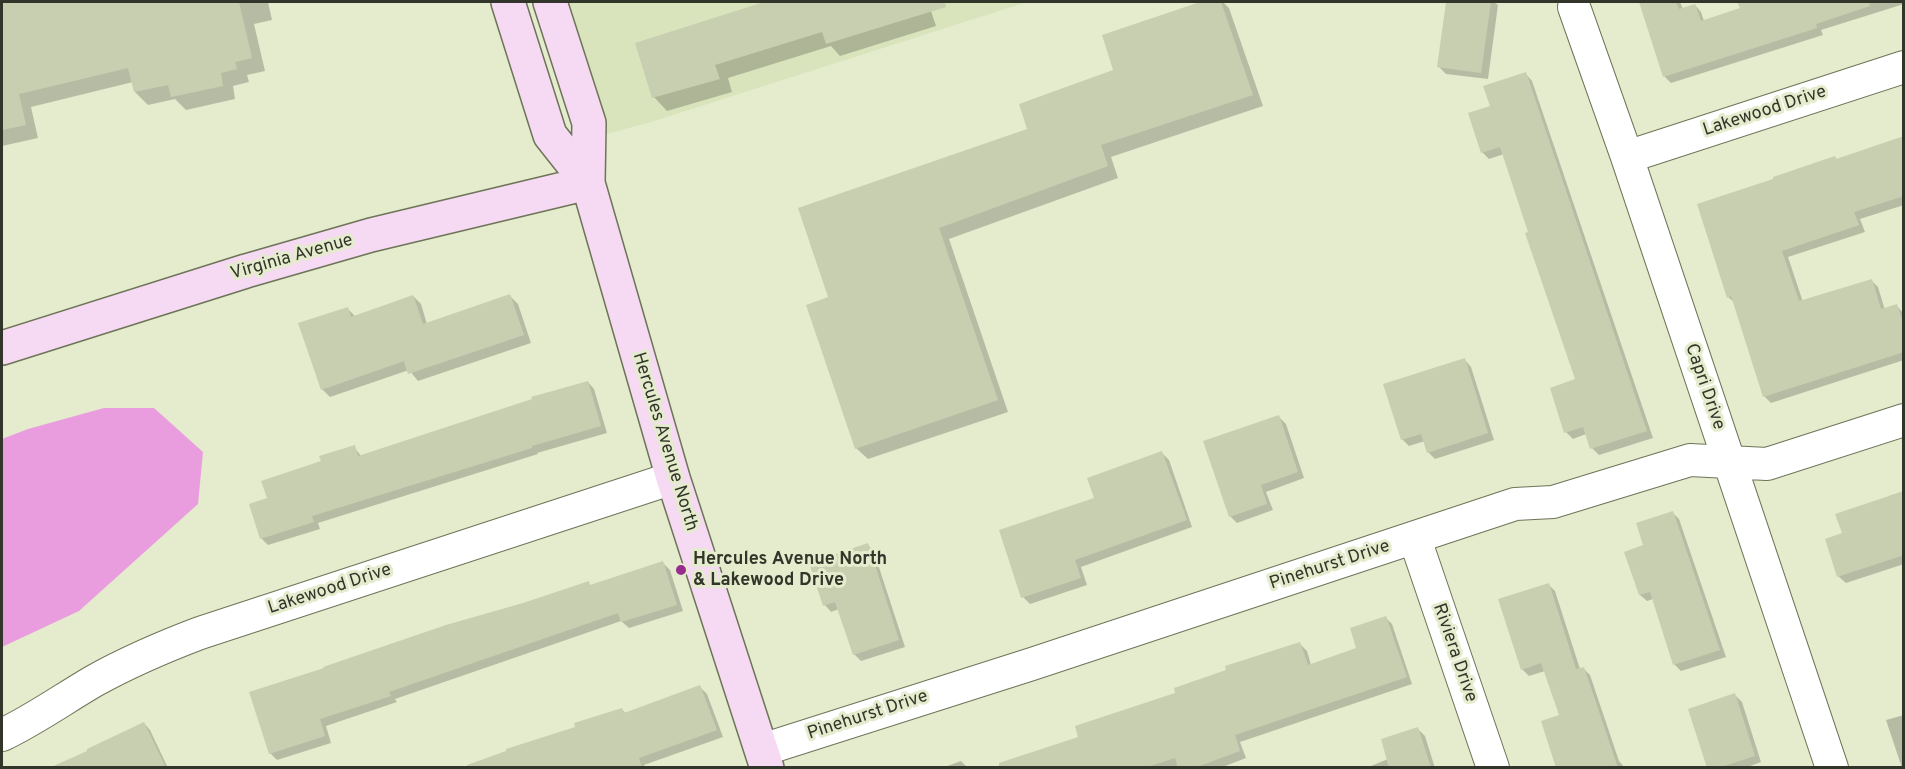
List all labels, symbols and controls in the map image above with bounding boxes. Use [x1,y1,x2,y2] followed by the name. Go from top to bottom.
[1701,82,1829,142] street label: Lakewood Drive
[228,230,356,286] street label: Virginia Avenue
[1679,341,1729,433] street label: Capri Drive
[626,350,702,534] street label: Hercules Avenue North
[1267,536,1393,596] street label: Pinehurst Drive
[693,549,887,592] place label: Hercules Avenue North & Lakewood Drive
[266,560,394,620] street label: Lakewood Drive
[674,563,688,577] marker: Hercules Avenue North & Lakewood Drive
[1427,601,1481,705] street label: Riviera Drive
[805,686,931,746] street label: Pinehurst Drive

